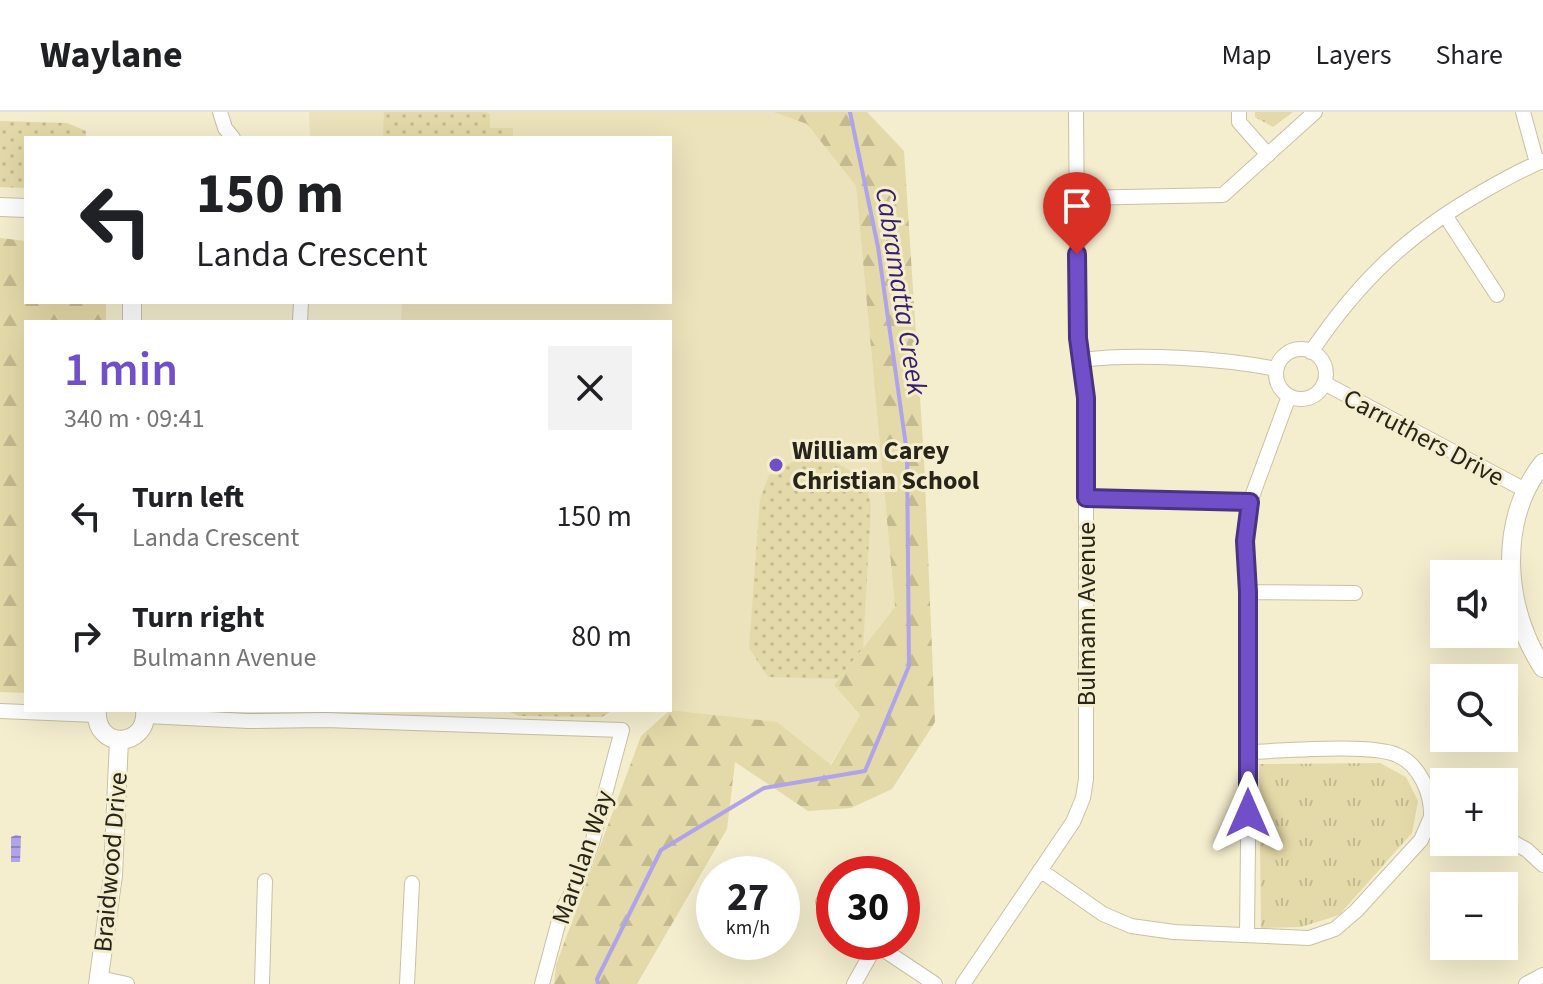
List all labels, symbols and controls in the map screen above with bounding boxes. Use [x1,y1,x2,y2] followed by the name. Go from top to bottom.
[40,28,183,82] text: Waylane
[1221,35,1271,75] text: Map
[1315,35,1391,75] text: Layers
[1435,35,1503,75] text: Share
[196,155,344,234] text: 150 m
[64,168,168,272] icon: left
[1043,172,1111,254] pin
[865,184,937,399] water label: Cabramatta Creek
[1055,184,1099,228] icon: arrive
[196,229,428,280] text: Landa Crescent
[64,336,178,404] text: 1 min
[548,346,632,430] button: close
[1337,379,1511,495] street label: Carruthers Drive
[64,400,205,437] text: 340 m · 09:41
[792,432,980,499] place label: William Carey Christian School
[767,456,785,474] marker: William Carey Christian School
[132,476,244,519] text: Turn left
[64,494,108,538] icon: left
[556,495,632,538] text: 150 m
[132,519,299,556] text: Landa Crescent
[1068,522,1105,706] street label: Bulmann Avenue
[1430,560,1518,960] map controls
[1430,560,1518,648] button: sound
[132,596,264,639] text: Turn right
[64,614,108,658] icon: right
[571,615,632,658] text: 80 m
[132,639,317,676] text: Bulmann Avenue
[1430,664,1518,752] button: search
[1430,768,1518,856] button: +
[84,771,137,954] street label: Braidwood Drive
[1206,771,1290,855] position arrow
[542,785,623,929] street label: Marulan Way
[816,856,920,960] speed limit sign: 30
[727,869,769,926] text: 27
[1430,872,1518,960] button: −
[726,914,770,942] text: km/h

